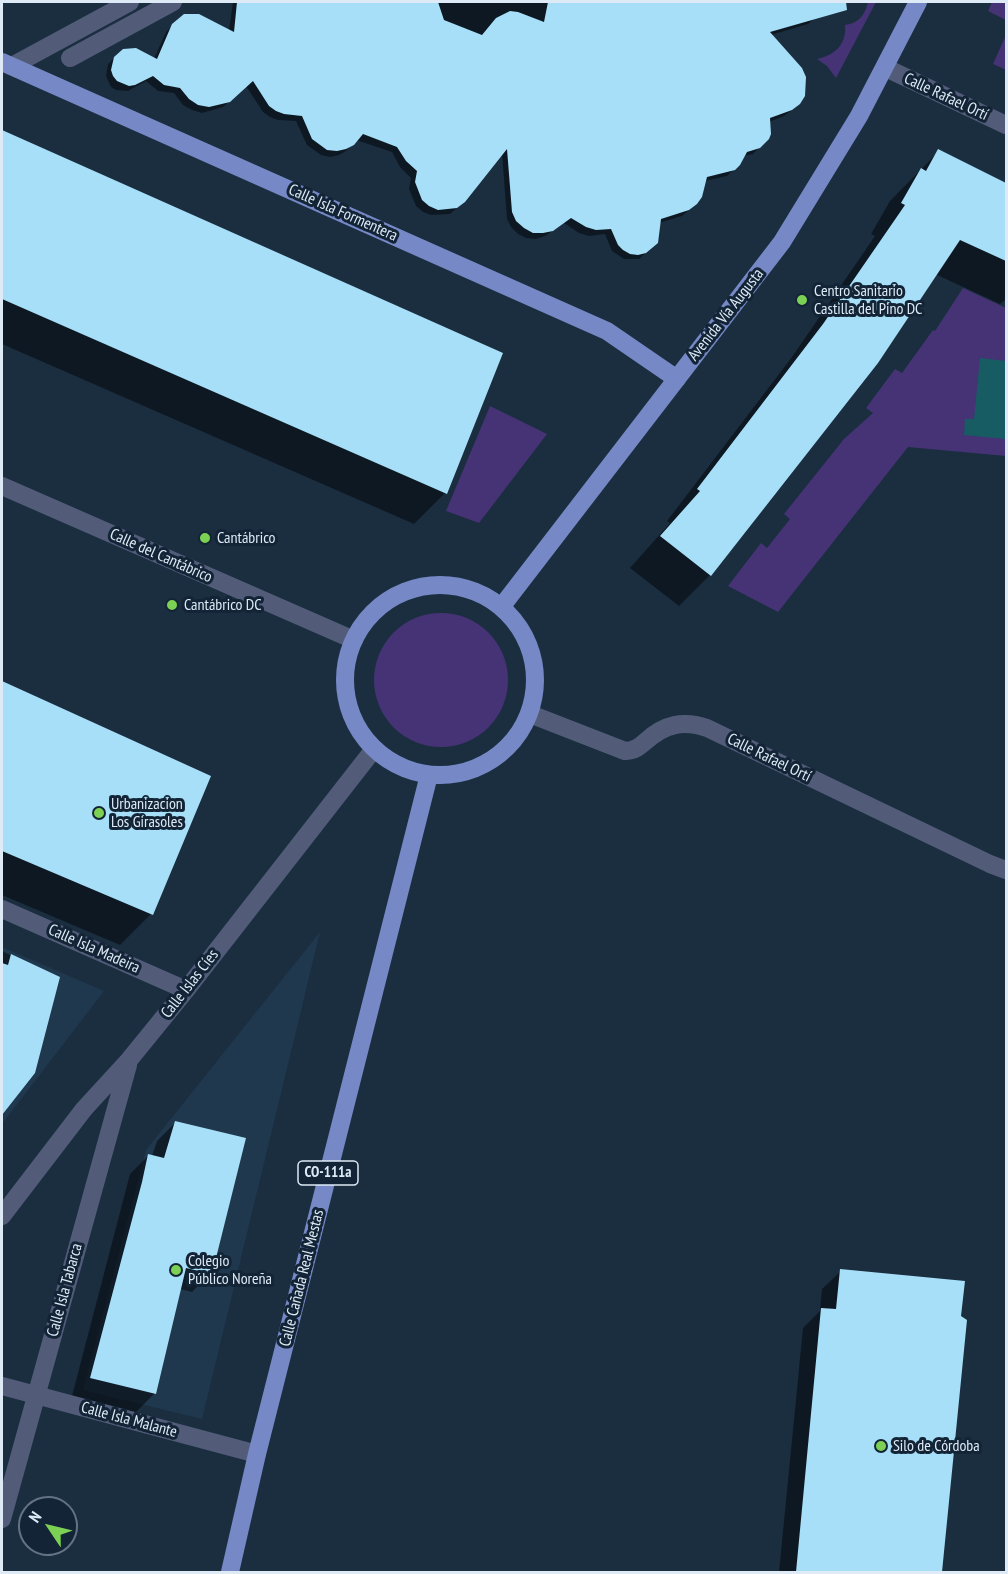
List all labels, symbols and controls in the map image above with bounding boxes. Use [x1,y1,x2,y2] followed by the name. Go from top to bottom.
[901,69,991,125] street label: Calle Rafael Ortí
[286,180,400,246] street label: Calle Isla Formentera
[684,265,768,365] street label: Avenida Vía Augusta
[814,281,922,319] place label: Centro Sanitario Castilla del Pino DC
[795,293,809,307] marker: Centro Sanitario Castilla del Pino DC
[107,525,215,587] street label: Calle del Cantábrico
[217,528,275,548] place label: Cantábrico
[198,531,212,545] marker: Cantábrico
[184,595,262,615] place label: Cantábrico DC
[165,598,179,612] marker: Cantábrico DC
[724,729,814,787] street label: Calle Rafael Ortí
[111,794,183,832] place label: Urbanizacion Los Girasoles
[92,806,106,820] marker: Urbanizacion Los Girasoles
[45,920,143,978] street label: Calle Isla Madeira
[157,946,223,1022] street label: Calle Islas Cíes
[298,1161,358,1185] road number: CO-111a
[276,1208,328,1348] street label: Calle Cañada Real Mestas
[43,1241,87,1339] street label: Calle Isla Tabarca
[188,1251,272,1289] place label: Colegio Público Noreña
[169,1263,183,1277] marker: Colegio Público Noreña
[79,1398,179,1442] street label: Calle Isla Malante
[893,1436,980,1456] place label: Silo de Córdoba
[874,1439,888,1453] marker: Silo de Córdoba
[18,1496,78,1556] north arrow
[24,1508,46,1526] text: N

